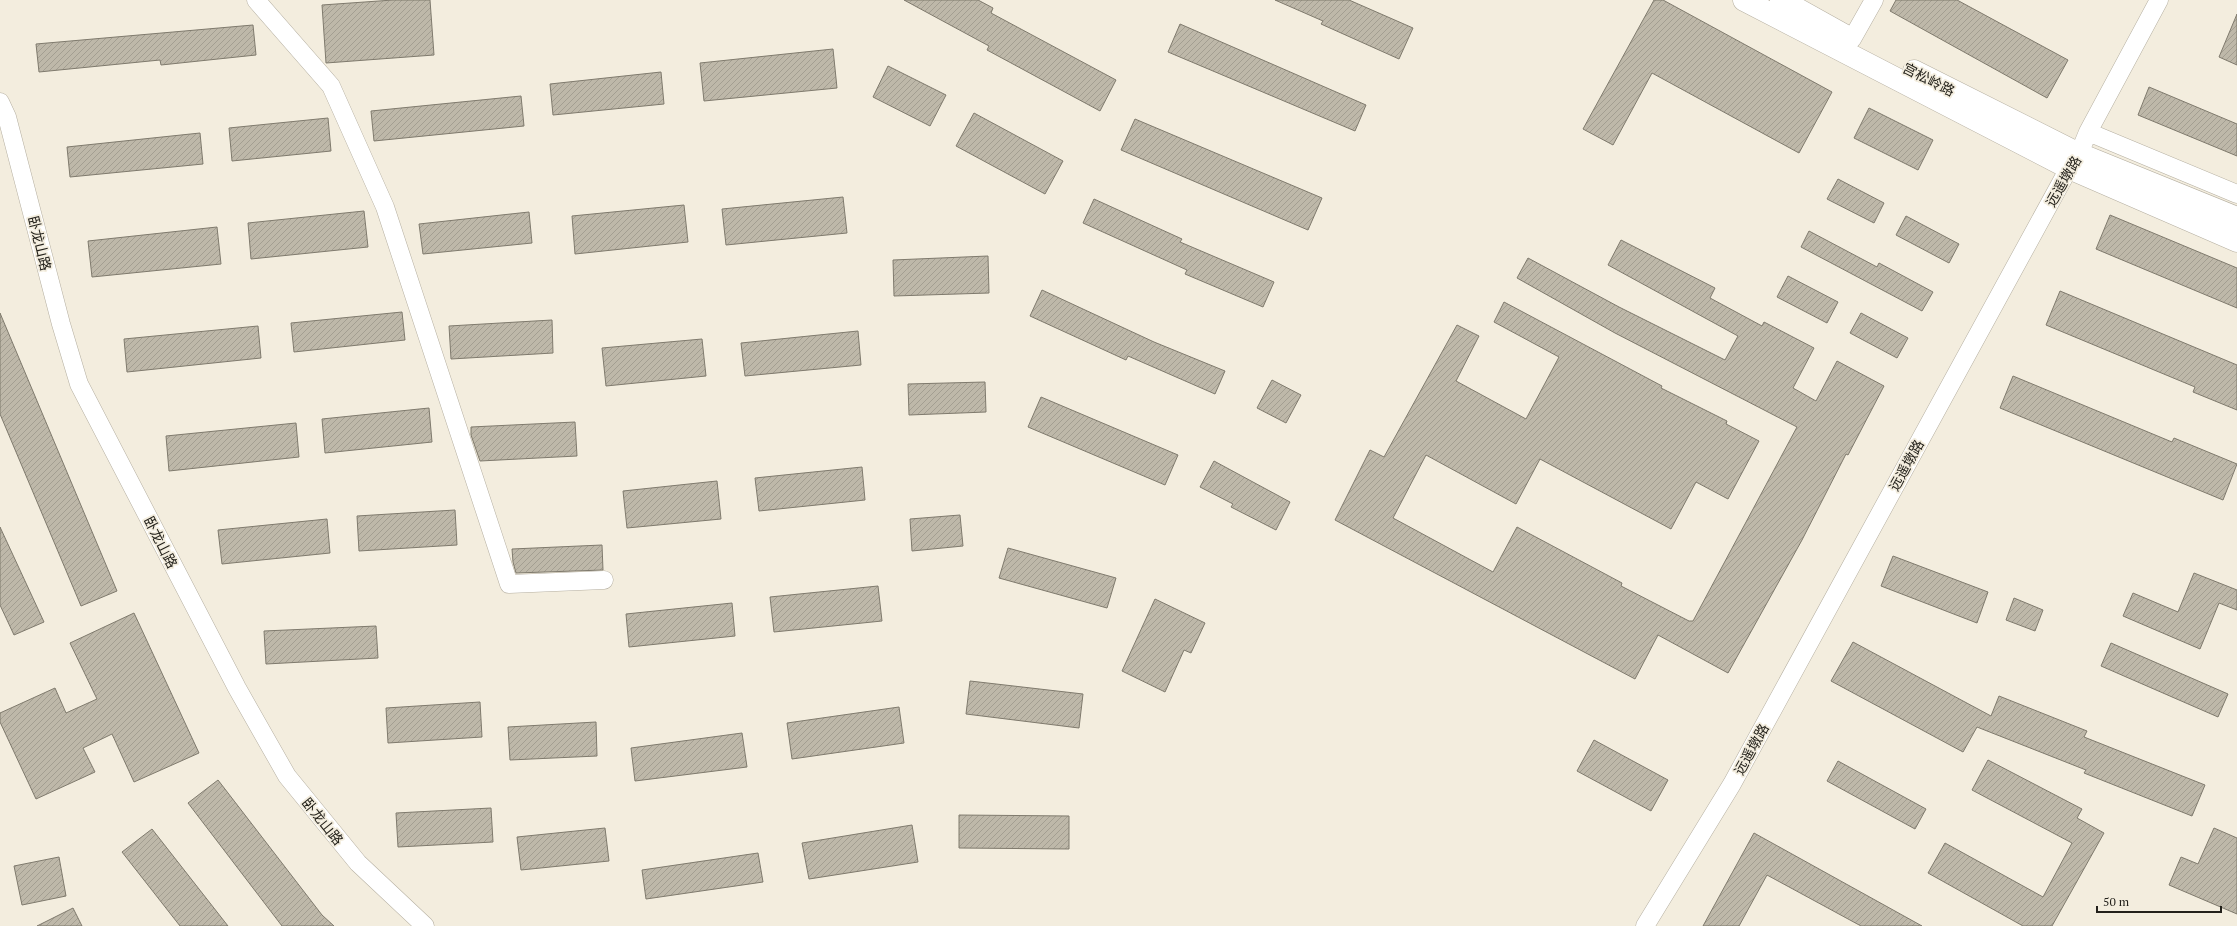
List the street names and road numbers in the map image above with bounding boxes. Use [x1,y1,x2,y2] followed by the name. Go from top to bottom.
[1900,58,1958,100] street label: 宫松岭路
[2041,152,2085,210] street label: 远遥墩路
[24,214,56,272] street label: 卧龙山路
[1884,436,1928,494] street label: 远遥墩路
[140,513,182,571] street label: 卧龙山路
[1729,720,1773,778] street label: 远遥墩路
[298,793,348,849] street label: 卧龙山路

